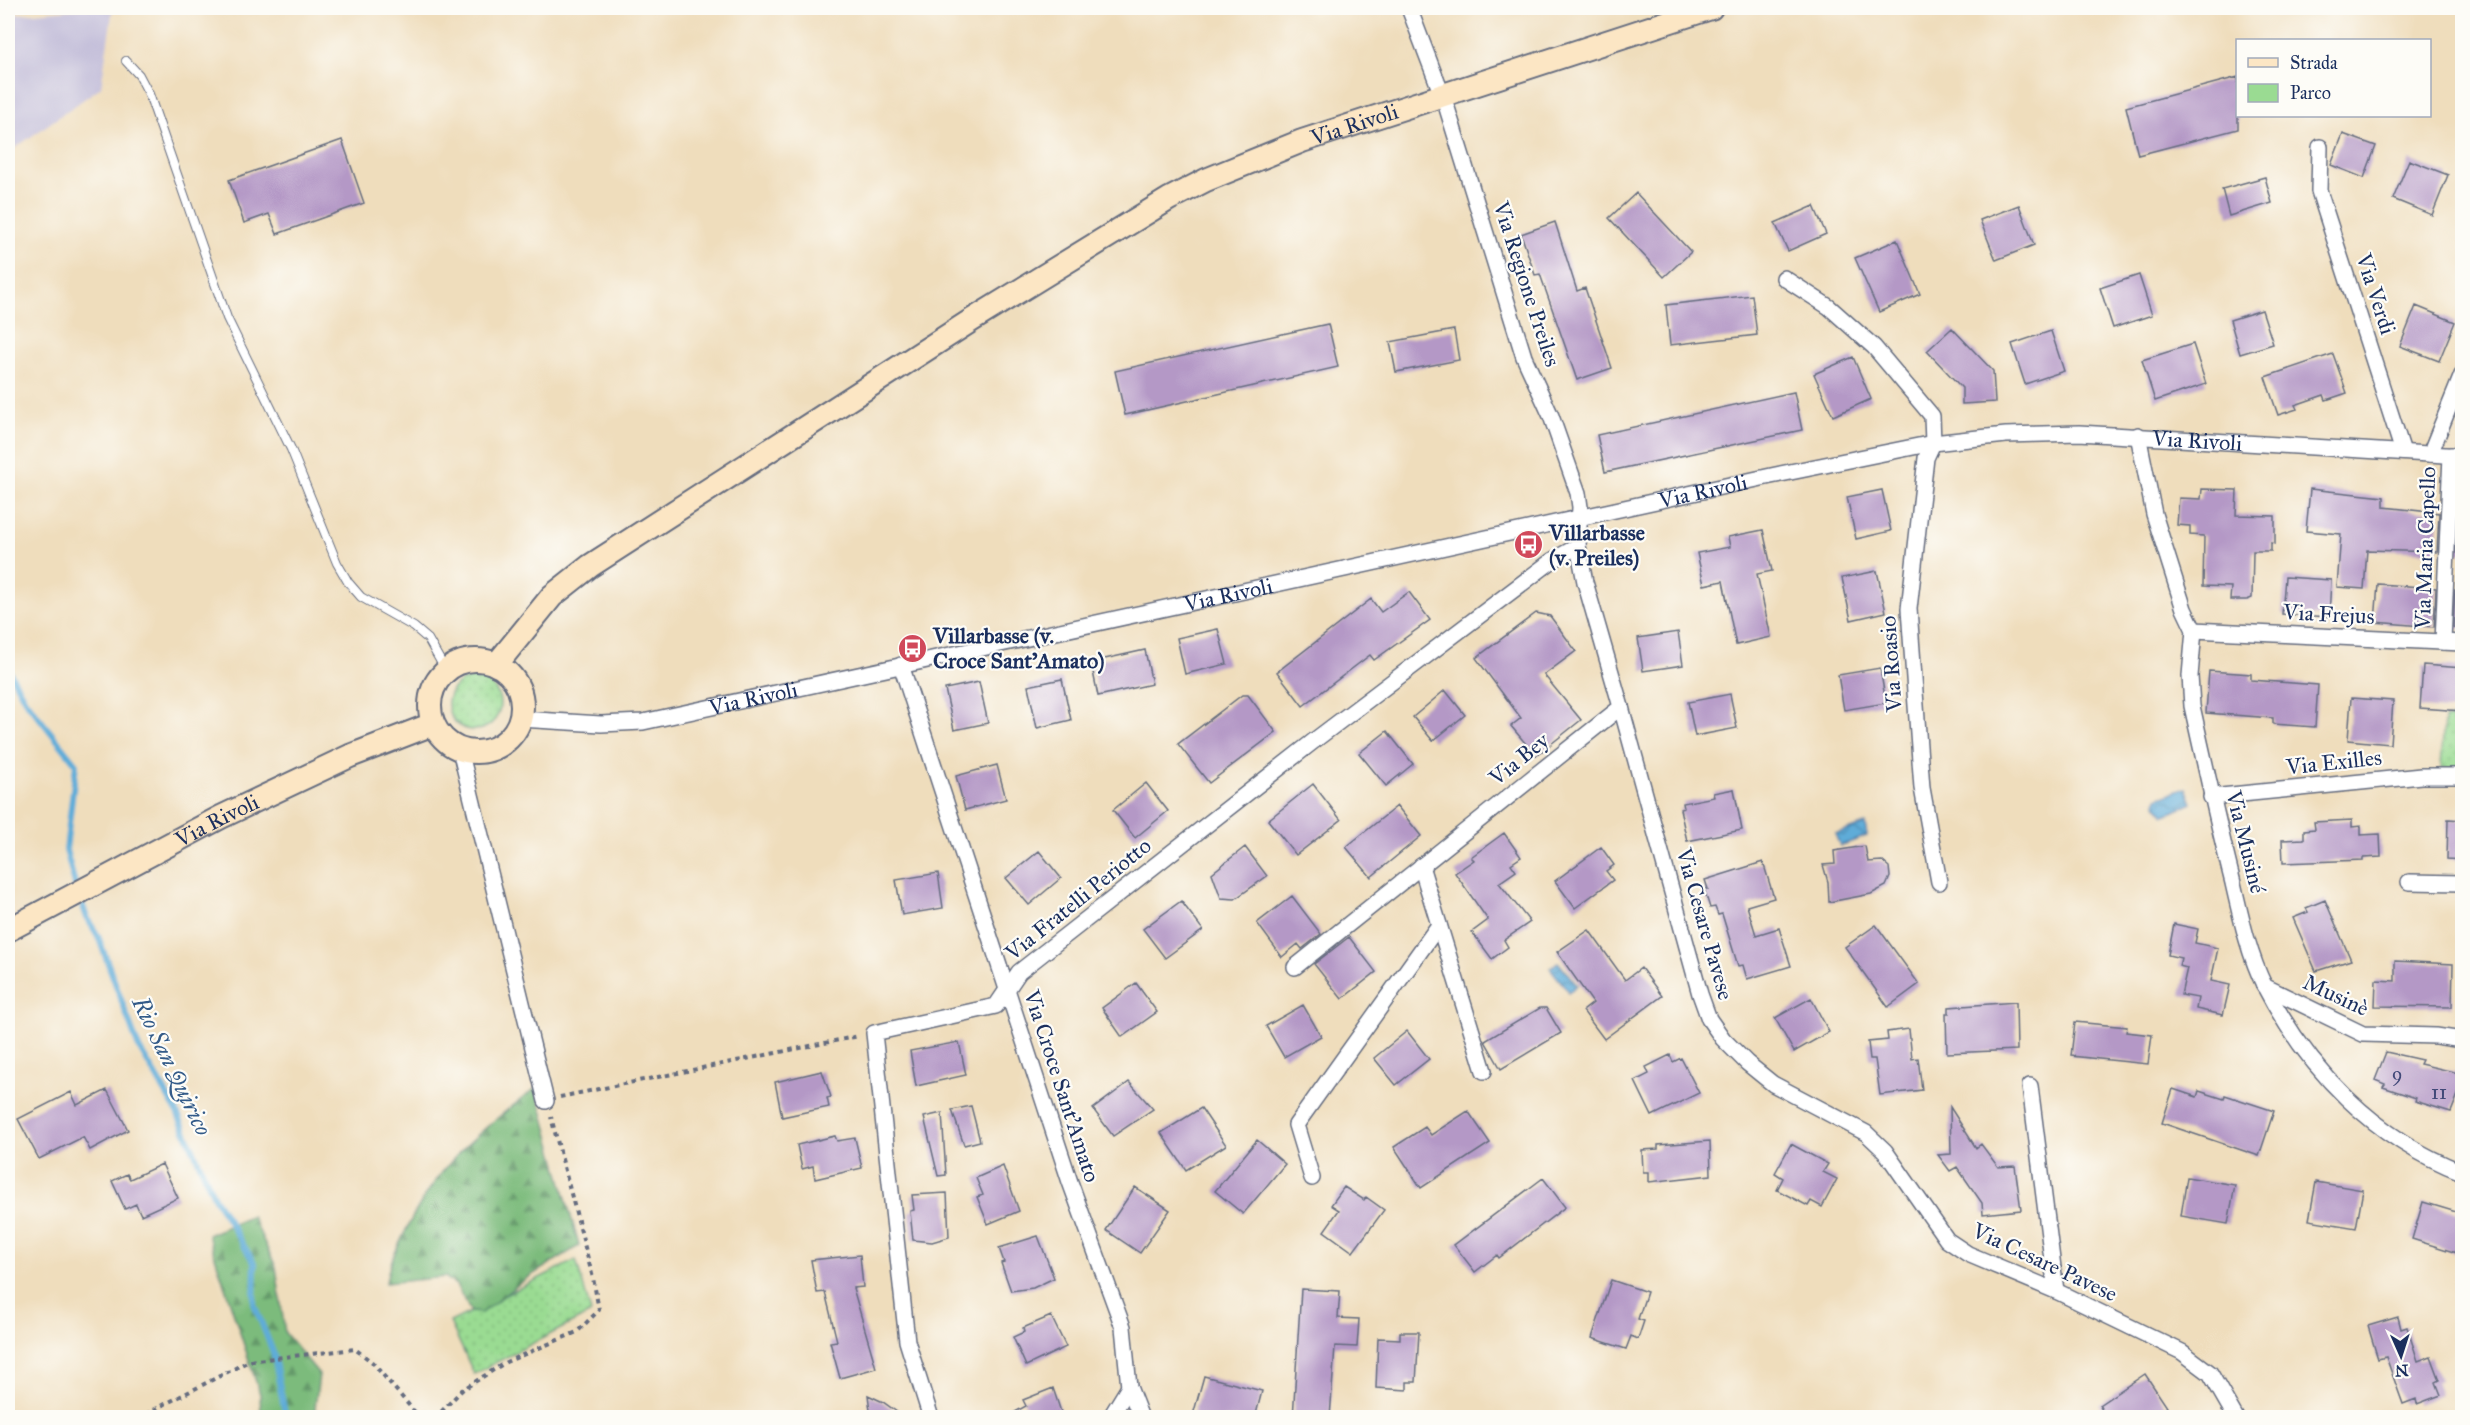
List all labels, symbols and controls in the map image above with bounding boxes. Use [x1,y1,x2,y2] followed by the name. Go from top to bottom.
[2236,39,2431,117] legend
[2290,52,2338,74] text: Strada
[2290,82,2331,104] text: Parco
[1306,97,1401,151] street label: Via Rivoli
[1487,197,1566,370] street label: Via Regione Preiles
[2350,249,2402,338] street label: Via Verdi
[2150,424,2243,456] street label: Via Rivoli
[2409,466,2441,631] street label: Via Maria Capello
[1655,468,1750,514] street label: Via Rivoli
[1548,519,1645,571] place label: Villarbasse (v. Preiles)
[1512,529,1544,561] bus stop icon: Villarbasse (v. Preiles)
[1180,572,1275,617] street label: Via Rivoli
[2282,598,2375,630] street label: Via Frejus
[1874,615,1908,714] street label: Via Roasio
[932,622,1105,674] place label: Villarbasse (v. Croce Sant'Amato)
[896,632,928,664] bus stop icon: Villarbasse (v. Croce Sant'Amato)
[705,675,800,721] street label: Via Rivoli
[1483,726,1555,792] street label: Via Bey
[2284,744,2383,781] street label: Via Exilles
[2220,787,2272,897] street label: Via Musiné
[169,788,263,853] street label: Via Rivoli
[999,832,1156,967] street label: Via Fratelli Periotto
[1670,844,1740,1003] street label: Via Cesare Pavese
[2299,968,2373,1022] street label: Musinè
[1018,985,1106,1186] street label: Via Croce Sant'Amato
[125,991,219,1141] water label: Rio San Quirico
[2392,1062,2402,1086] house number: 9
[2431,1080,2447,1104] house number: 11
[1967,1216,2122,1307] street label: Via Cesare Pavese
[2371,1326,2431,1386] north arrow
[2394,1361,2409,1380] text: N

